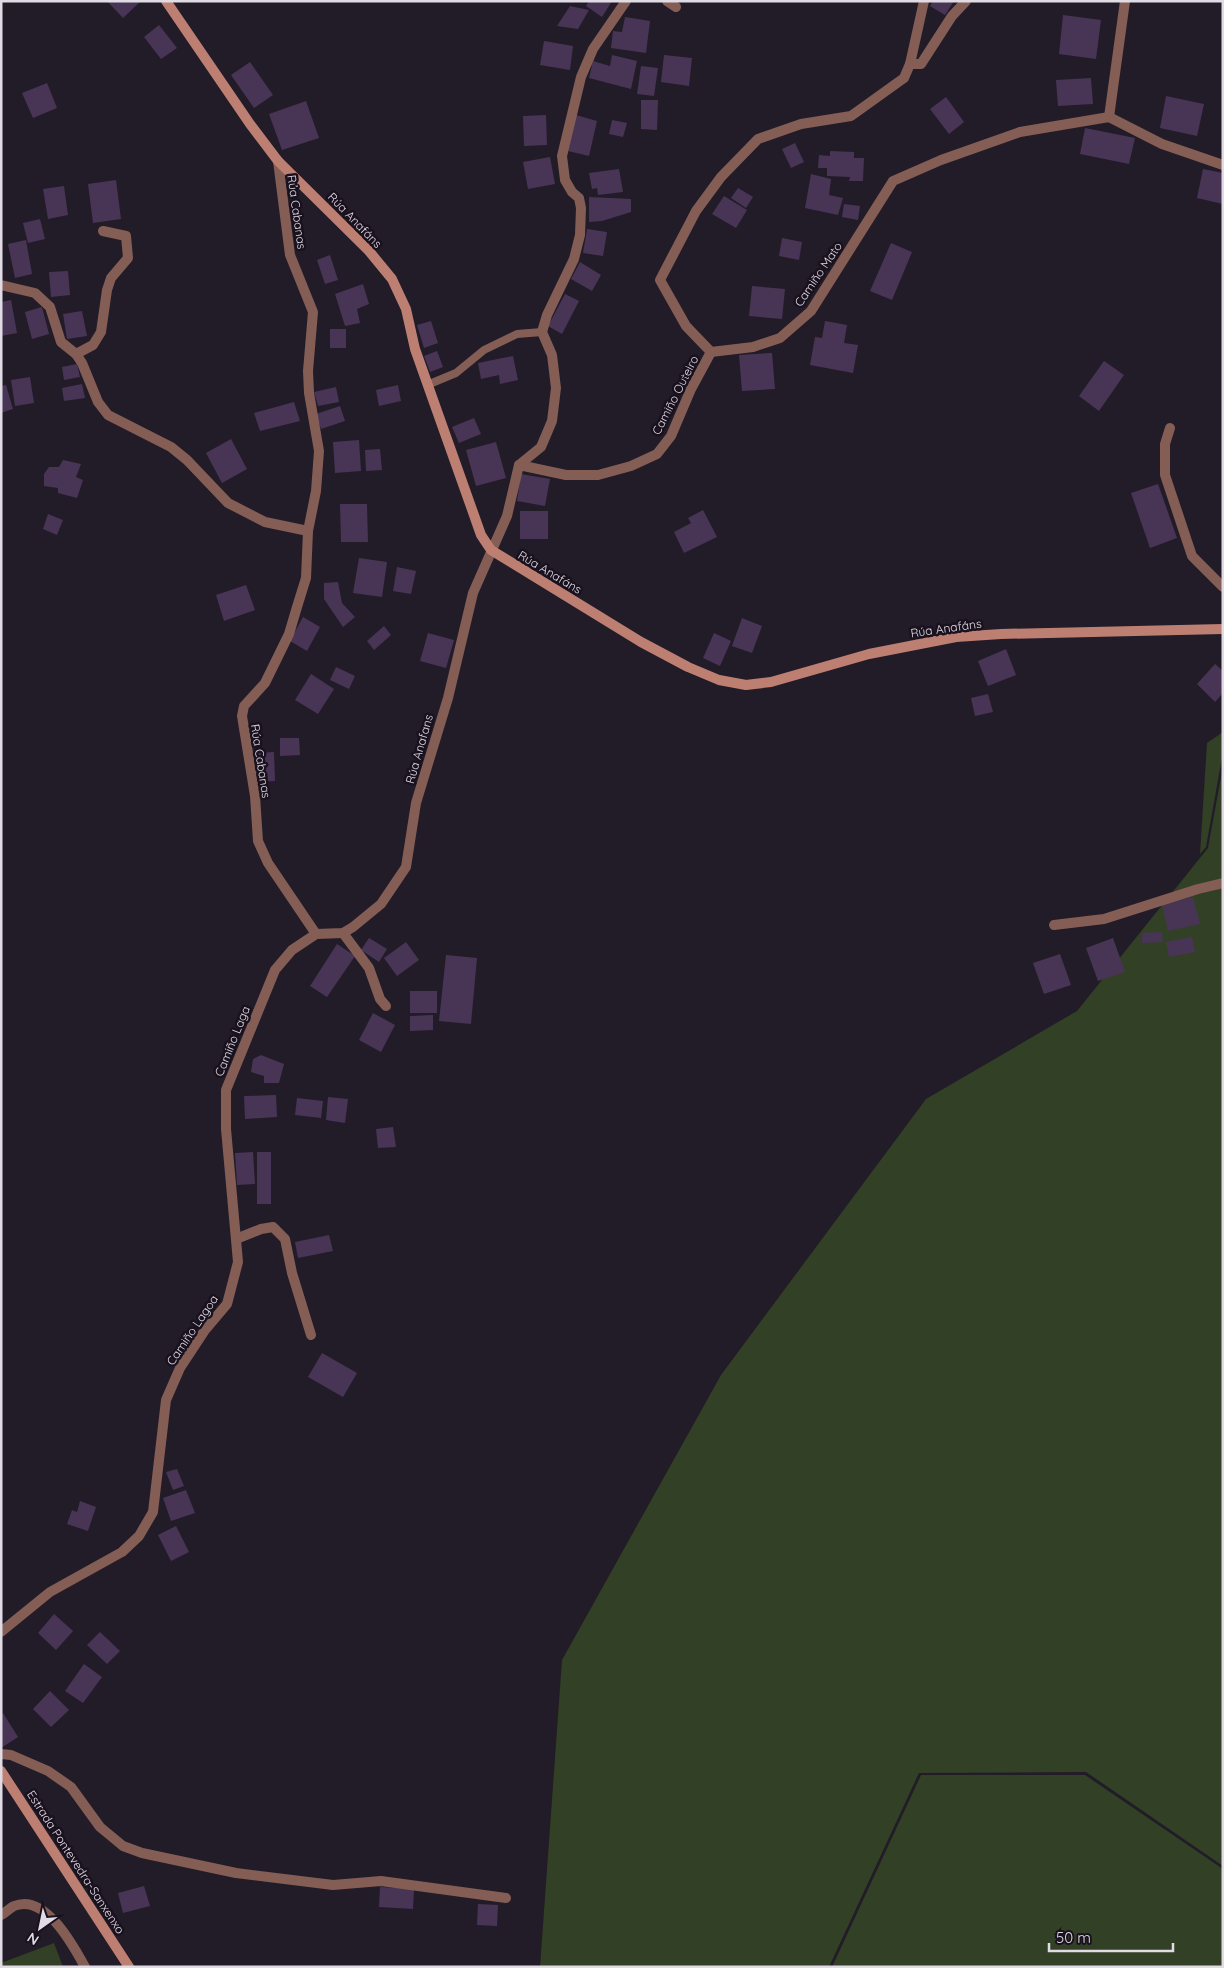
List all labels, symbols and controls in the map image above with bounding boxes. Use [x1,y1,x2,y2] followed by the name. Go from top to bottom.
[284,174,310,250] street label: Rúa Cabanas
[325,189,385,251] street label: Rúa Anafáns
[791,239,845,309] street label: Camiño Mato
[649,353,701,437] street label: Camiño Outeiro
[516,547,585,597] street label: Rúa Anafáns
[910,616,983,640] street label: Rúa Anafáns
[402,712,436,785] street label: Rúa Anafans
[248,723,274,799] street label: Rúa Cabanas
[211,1004,253,1078] street label: Camiño Laga
[163,1292,221,1368] street label: Camiño Lagoa
[24,1787,128,1937] street label: Estrada Pontevedra-Sanxenxo
[15,1903,65,1953] north arrow
[1049,1920,1173,1952] scale bar
[1056,1928,1091,1947] text: 50 m
[24,1929,42,1949] text: N

